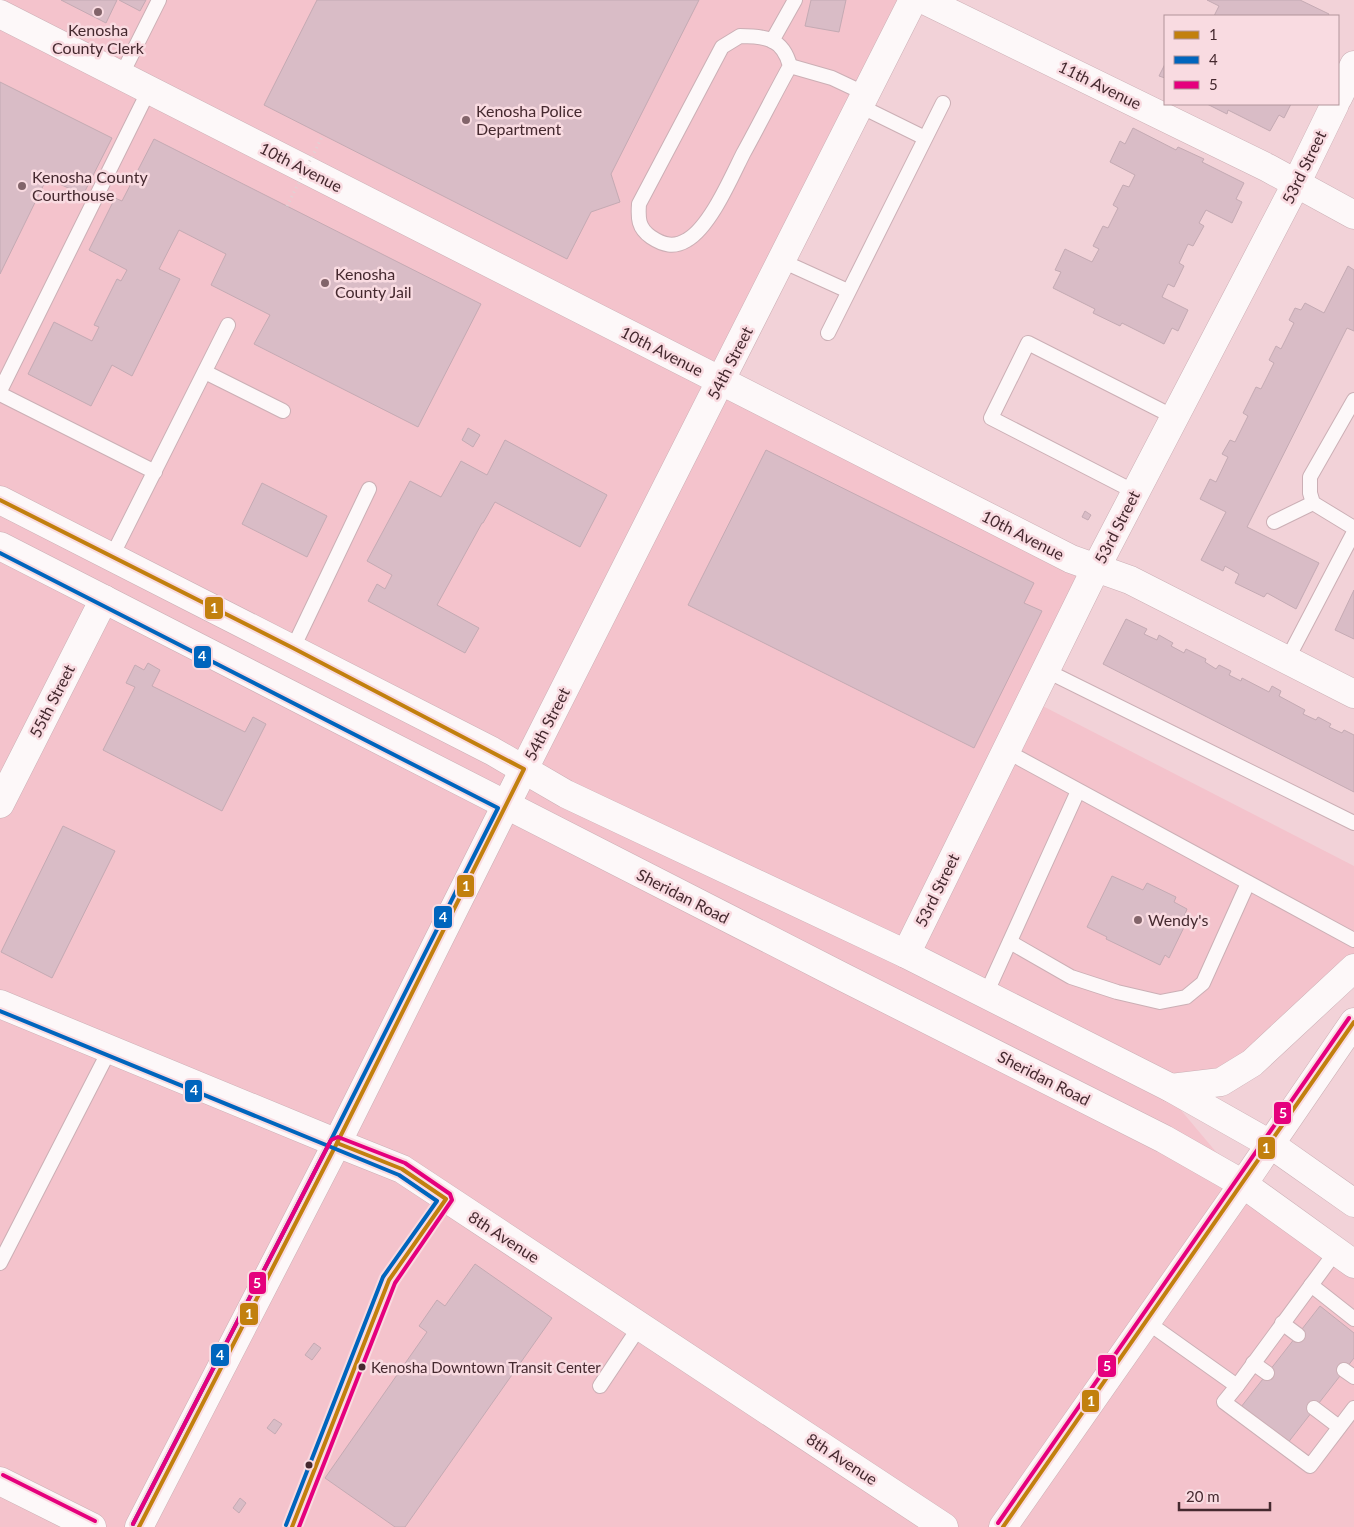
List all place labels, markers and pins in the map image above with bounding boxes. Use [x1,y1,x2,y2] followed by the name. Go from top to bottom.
[92,6,104,18] marker: Kenosha County Clerk
[52,20,145,57] place label: Kenosha County Clerk
[476,101,582,138] place label: Kenosha Police Department
[460,114,472,126] marker: Kenosha Police Department
[32,167,148,204] place label: Kenosha County Courthouse
[16,180,28,192] marker: Kenosha County Courthouse
[335,264,412,301] place label: Kenosha County Jail
[319,277,331,289] marker: Kenosha County Jail
[1148,910,1208,929] place label: Wendy's
[1132,914,1144,926] marker: Wendy's
[371,1358,601,1376] place label: Kenosha Downtown Transit Center
[357,1362,367,1372] marker: Kenosha Downtown Transit Center
[304,1460,314,1470] unlabelled marker

